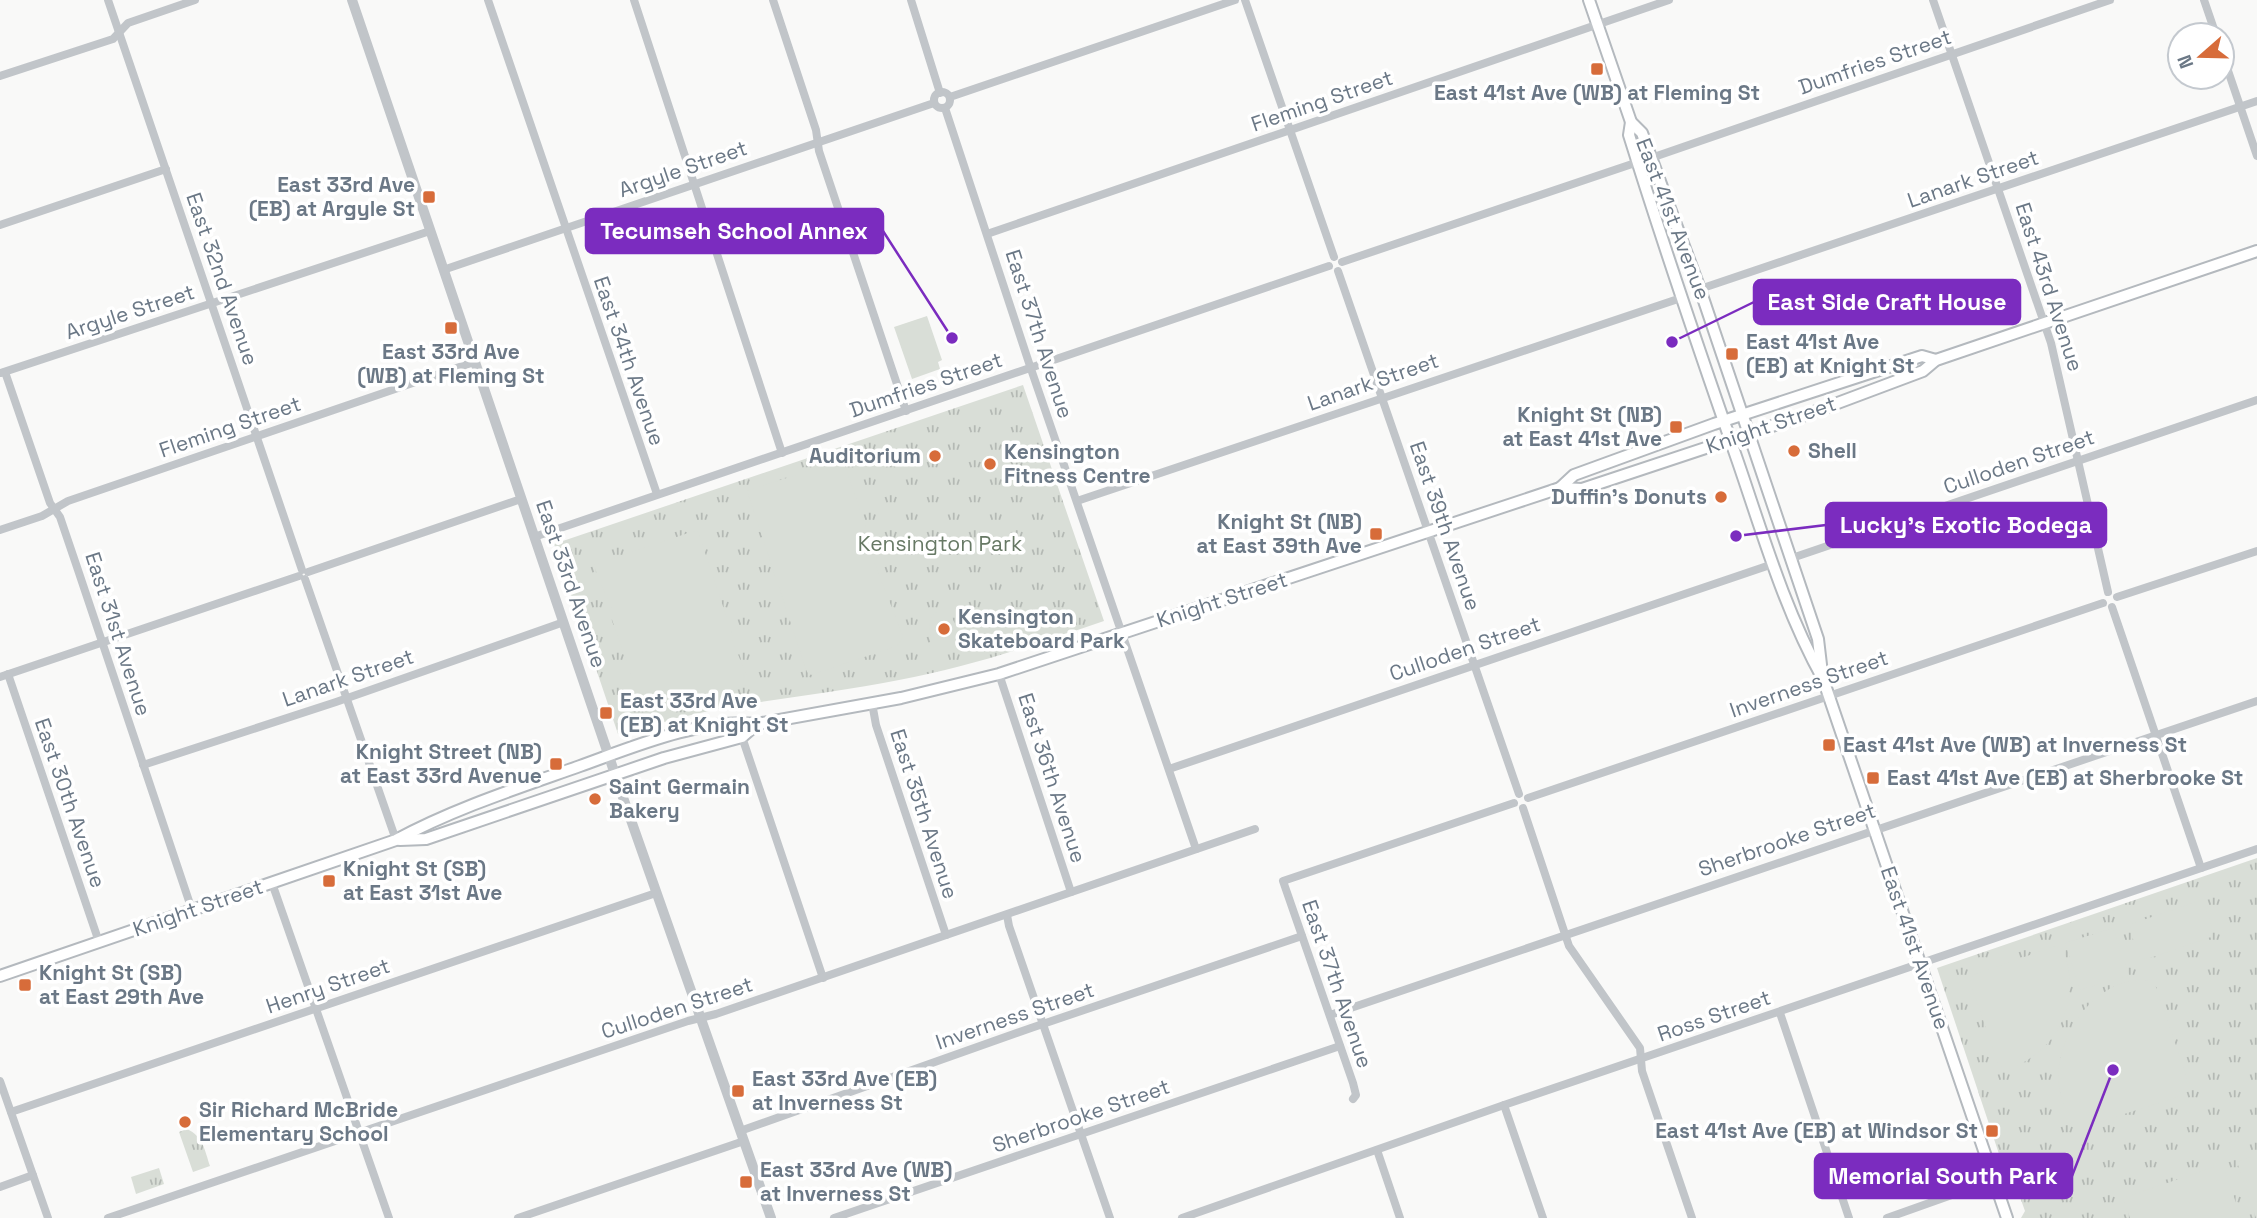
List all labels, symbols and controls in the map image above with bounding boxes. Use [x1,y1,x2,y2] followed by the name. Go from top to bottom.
[2166,21,2236,91] north arrow
[1795,23,1955,100] street label: Dumfries Street
[2172,51,2199,72] text: N
[1589,61,1605,77] marker: East 41st Ave (WB) at Fleming St
[1247,64,1396,137] street label: Fleming Street
[1434,79,1760,106] place label: East 41st Ave (WB) at Fleming St
[615,134,751,203] street label: Argyle Street
[1630,134,1717,303] street label: East 41st Avenue
[1904,143,2042,214] street label: Lanark Street
[249,171,415,222] place label: East 33rd Ave (EB) at Argyle St
[180,189,265,369] street label: East 32nd Avenue
[421,189,437,205] marker: East 33rd Ave (EB) at Argyle St
[2009,199,2089,375] street label: East 43rd Avenue
[586,209,883,253] callout: Tecumseh School Annex
[600,216,868,246] text: Tecumseh School Annex
[999,246,1080,422] street label: East 37th Avenue
[588,273,671,449] street label: East 34th Avenue
[62,278,198,345] street label: Argyle Street
[1754,280,2020,324] callout: East Side Craft House
[1768,287,2006,317] text: East Side Craft House
[443,320,459,336] marker: East 33rd Ave (WB) at Fleming St
[1746,328,1915,379] place label: East 41st Ave (EB) at Knight St
[357,338,545,389] place label: East 33rd Ave (WB) at Fleming St
[846,346,1006,423] street label: Dumfries Street
[1304,346,1442,417] street label: Lanark Street
[1724,346,1740,362] marker: East 41st Ave (EB) at Knight St
[155,390,304,463] street label: Fleming Street
[1702,390,1840,459] street label: Knight Street
[1502,401,1662,452] place label: Knight St (NB) at East 41st Ave
[1668,419,1684,435] marker: Knight St (NB) at East 41st Ave
[1940,423,2098,500] street label: Culloden Street
[1808,437,1857,464] place label: Shell
[1004,438,1151,489] place label: Kensington Fitness Centre
[1404,438,1487,614] street label: East 39th Avenue
[809,442,921,469] place label: Auditorium
[1786,443,1802,459] marker: Shell
[927,448,943,464] marker: Auditorium
[982,456,998,472] marker: Kensington Fitness Centre
[1551,483,1707,510] place label: Duffin's Donuts
[1713,489,1729,505] marker: Duffin's Donuts
[530,497,613,671] street label: East 33rd Avenue
[1826,503,2106,547] callout: Lucky's Exotic Bodega
[1197,508,1362,559] place label: Knight St (NB) at East 39th Ave
[1840,510,2092,540] text: Lucky's Exotic Bodega
[1368,526,1384,542] marker: Knight St (NB) at East 39th Ave
[858,530,1022,557] park label: Kensington Park
[79,549,158,719] street label: East 31st Avenue
[1153,566,1291,633] street label: Knight Street
[958,603,1125,654] place label: Kensington Skateboard Park
[1386,610,1544,687] street label: Culloden Street
[936,621,952,637] marker: Kensington Skateboard Park
[279,642,417,713] street label: Lanark Street
[1726,644,1892,723] street label: Inverness Street
[620,687,789,738] place label: East 33rd Ave (EB) at Knight St
[1012,689,1093,866] street label: East 36th Avenue
[598,705,614,721] marker: East 33rd Ave (EB) at Knight St
[29,714,112,891] street label: East 30th Avenue
[884,726,965,902] street label: East 35th Avenue
[1843,731,2187,758] place label: East 41st Ave (WB) at Inverness St
[1821,737,1837,753] marker: East 41st Ave (WB) at Inverness St
[340,738,542,789] place label: Knight Street (NB) at East 33rd Avenue
[548,756,564,772] marker: Knight Street (NB) at East 33rd Avenue
[1887,764,2243,791] place label: East 41st Ave (EB) at Sherbrooke St
[1865,770,1881,786] marker: East 41st Ave (EB) at Sherbrooke St
[609,773,750,824] place label: Saint Germain Bakery
[587,791,603,807] marker: Saint Germain Bakery
[1695,797,1879,883] street label: Sherbrooke Street
[343,855,502,906] place label: Knight St (SB) at East 31st Ave
[1875,863,1956,1033] street label: East 41st Avenue
[129,873,267,942] street label: Knight Street
[321,873,337,889] marker: Knight St (SB) at East 31st Ave
[1296,896,1379,1071] street label: East 37th Avenue
[262,952,393,1019] street label: Henry Street
[39,959,204,1010] place label: Knight St (SB) at East 29th Ave
[598,970,756,1045] street label: Culloden Street
[932,976,1098,1055] street label: Inverness Street
[17,977,33,993] marker: Knight St (SB) at East 29th Ave
[1654,984,1774,1047] street label: Ross Street
[752,1065,937,1116] place label: East 33rd Ave (EB) at Inverness St
[989,1073,1173,1159] street label: Sherbrooke Street
[730,1083,746,1099] marker: East 33rd Ave (EB) at Inverness St
[199,1096,398,1147] place label: Sir Richard McBride Elementary School
[177,1114,193,1130] marker: Sir Richard McBride Elementary School
[1655,1117,1978,1144] place label: East 41st Ave (EB) at Windsor St
[1984,1123,2000,1139] marker: East 41st Ave (EB) at Windsor St
[1815,1154,2072,1198] callout: Memorial South Park
[760,1156,952,1207] place label: East 33rd Ave (WB) at Inverness St
[1828,1161,2058,1191] text: Memorial South Park
[738,1174,754,1190] marker: East 33rd Ave (WB) at Inverness St

